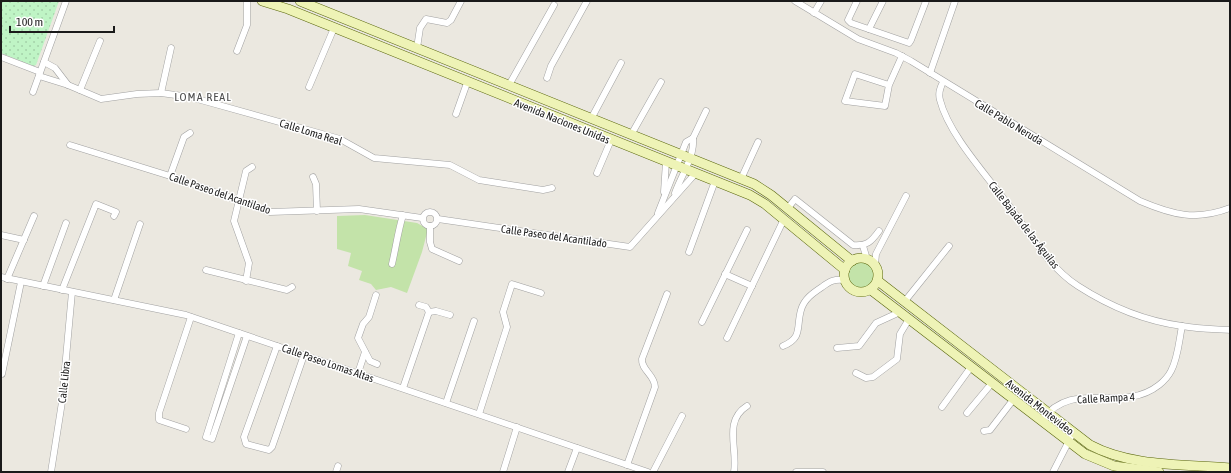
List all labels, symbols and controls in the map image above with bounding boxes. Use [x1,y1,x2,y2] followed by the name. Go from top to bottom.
[10,8,114,34] scale bar
[16,15,43,29] text: 100 m
[174,90,232,104] district label: LOMA REAL
[512,96,612,146] street label: Avenida Naciones Unidas
[973,97,1045,147] street label: Calle Pablo Neruda
[278,117,344,147] street label: Calle Loma Real
[168,170,272,216] street label: Calle Paseo del Acantilado
[986,179,1062,271] street label: Calle Bajada de las Águilas
[500,223,608,249] street label: Calle Paseo del Acantilado
[280,342,376,384] street label: Calle Paseo Lomas Altas
[56,360,72,404] street label: Calle Libra
[1004,377,1076,437] street label: Avenida Montevideo
[1077,390,1135,406] street label: Calle Rampa 4

